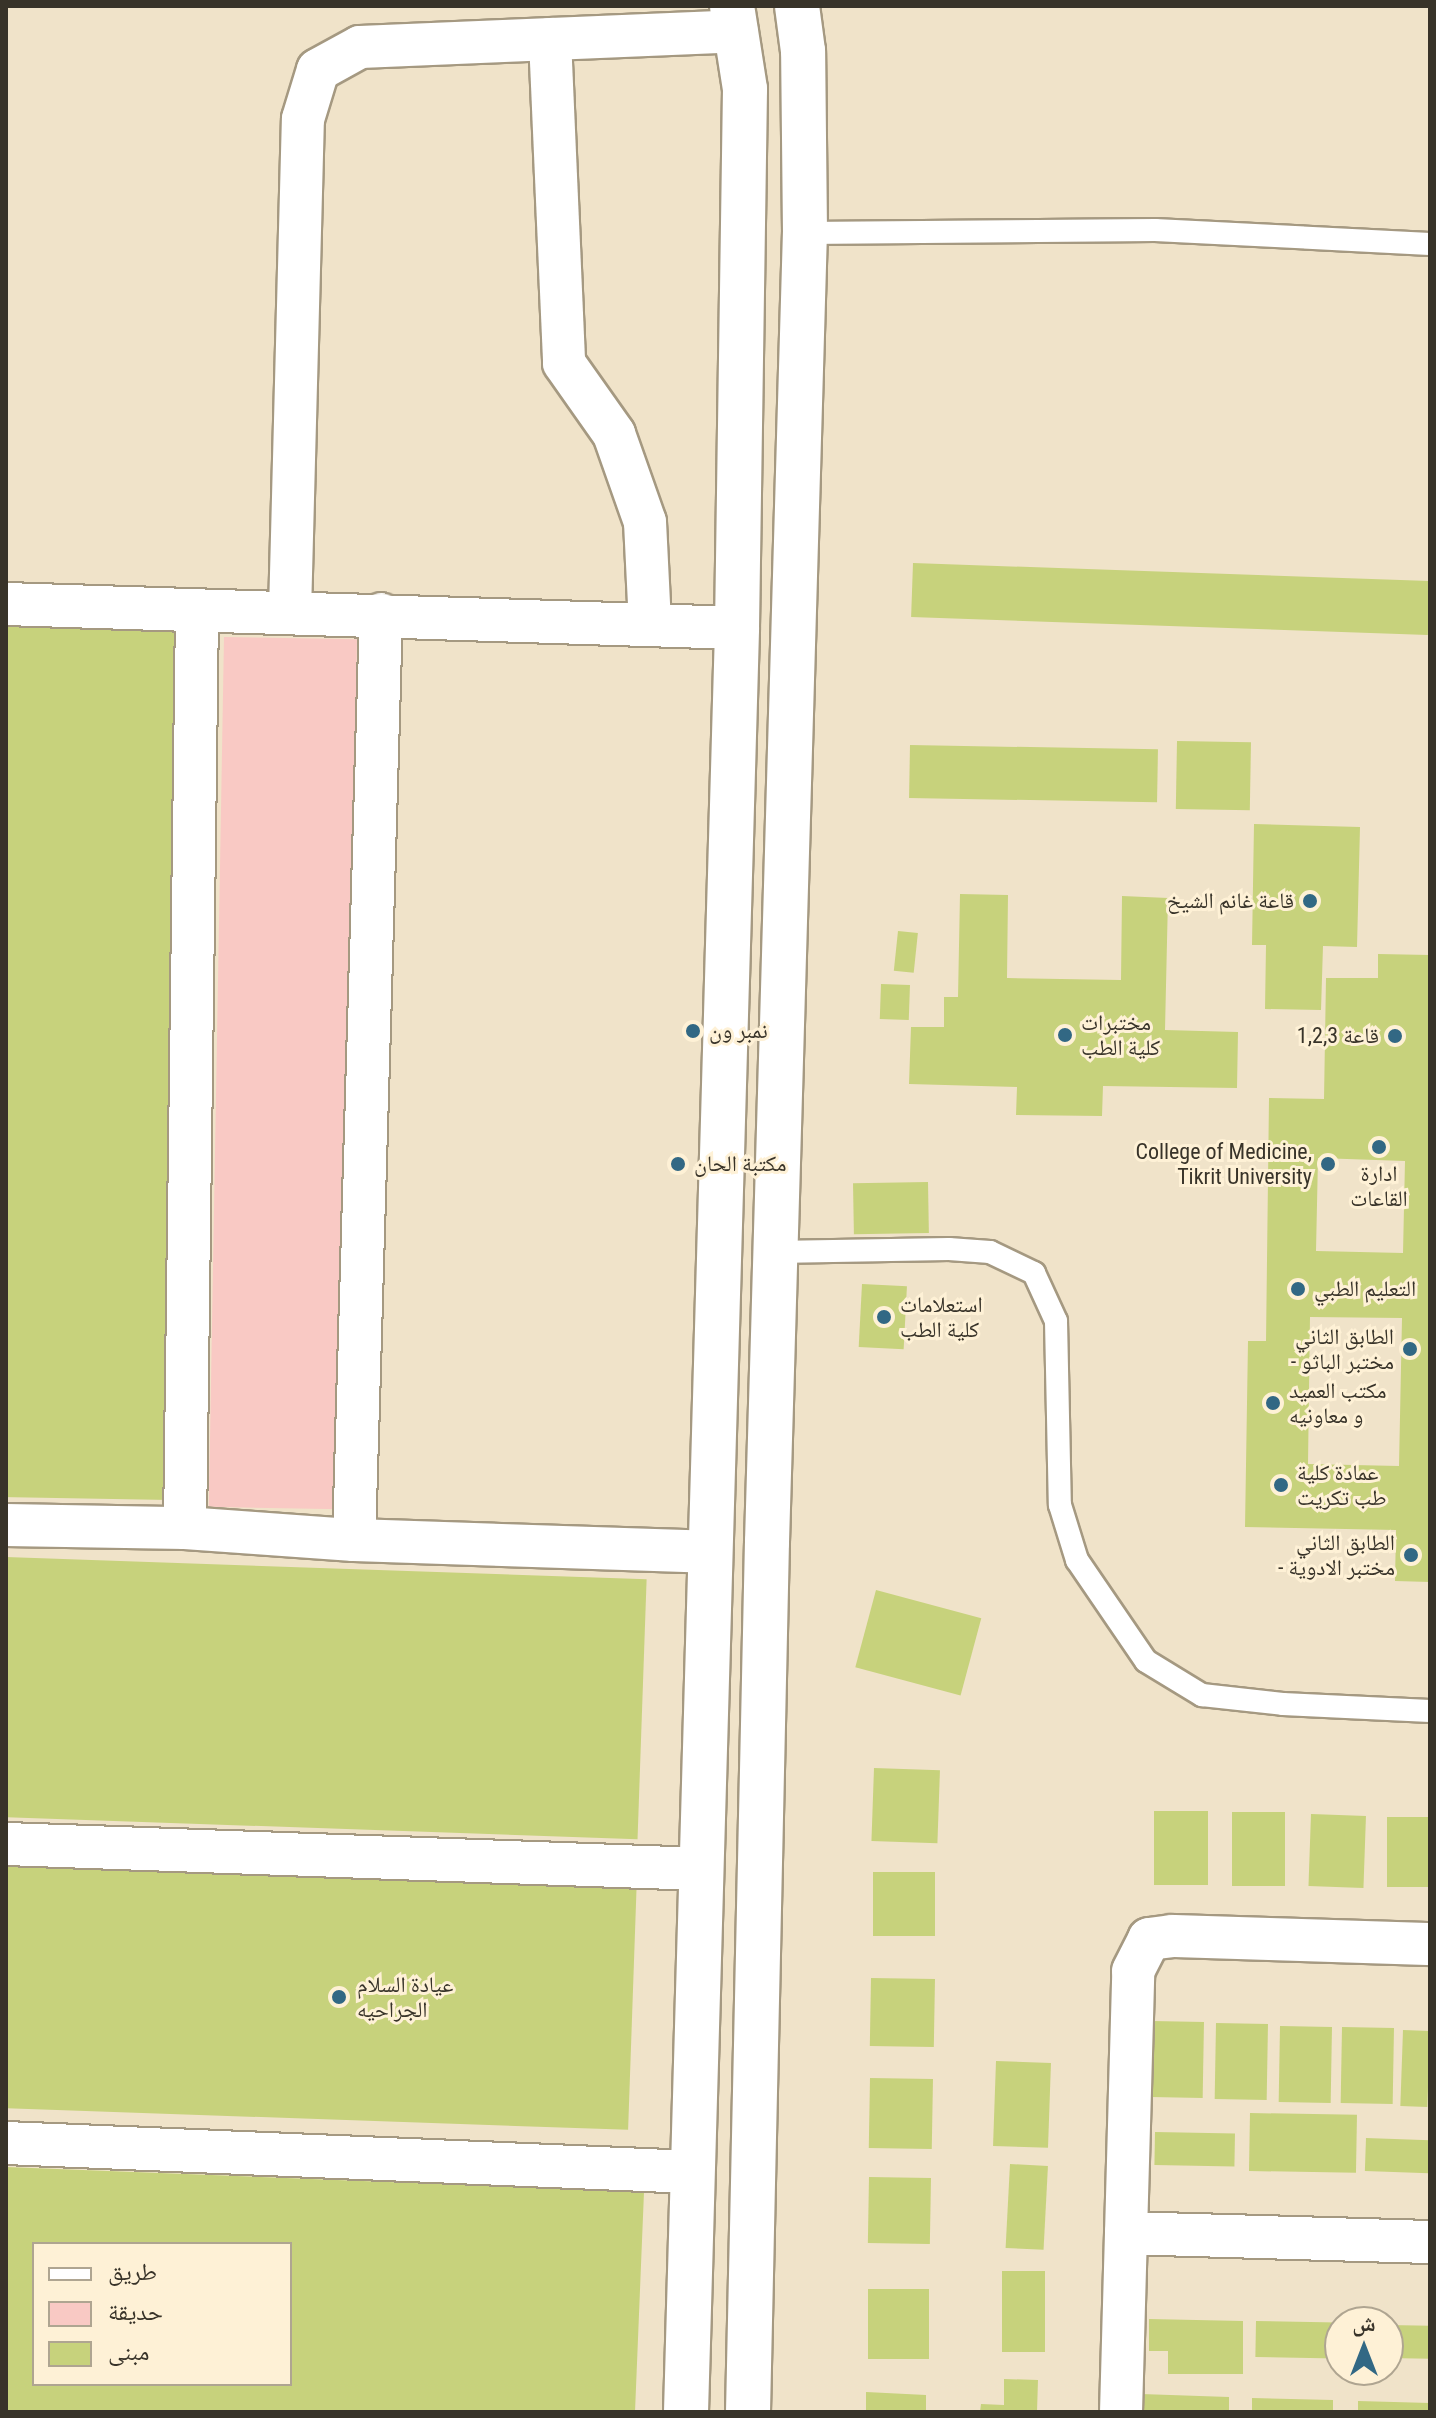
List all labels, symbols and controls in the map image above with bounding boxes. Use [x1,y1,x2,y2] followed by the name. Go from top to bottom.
[1167,888,1294,914] place label: قاعة غانم الشيخ
[1301,892,1319,910] marker: قاعة غانم الشيخ
[1081,1009,1160,1060] place label: مختبرات كلية الطب
[709,1018,768,1044] place label: نمبر ون
[684,1022,702,1040] marker: نمبر ون
[1297,1023,1379,1049] place label: قاعة 1,2,3
[1056,1026,1074,1044] marker: مختبرات كلية الطب
[1386,1027,1404,1045] marker: قاعة 1,2,3
[1135,1138,1312,1190] place label: College of Medicine, Tikrit University
[1370,1138,1388,1156] marker: ادارة القاعات
[694,1151,786,1177] place label: مكتبة الحان
[669,1155,687,1173] marker: مكتبة الحان
[1319,1155,1337,1173] marker: College of Medicine, Tikrit University
[1350,1160,1408,1212] place label: ادارة القاعات
[1314,1276,1416,1302] place label: التعليم الطبي
[1289,1280,1307,1298] marker: التعليم الطبي
[900,1291,983,1342] place label: استعلامات كلية الطب
[875,1308,893,1326] marker: استعلامات كلية الطب
[1291,1323,1394,1374] place label: الطابق الثاني - مختبر الباثو
[1401,1340,1419,1358] marker: الطابق الثاني - مختبر الباثو
[1289,1377,1387,1428] place label: مكتب العميد و معاونيه
[1264,1394,1282,1412] marker: مكتب العميد و معاونيه
[1297,1459,1387,1510] place label: عمادة كلية طب تكريت
[1272,1476,1290,1494] marker: عمادة كلية طب تكريت
[1278,1529,1395,1580] place label: الطابق الثاني - مختبر الادوية
[1402,1546,1420,1564] marker: الطابق الثاني - مختبر الادوية
[357,1971,453,2022] place label: عيادة السلام الجراحيه
[328,1986,350,2008] marker: عيادة السلام الجراحيه
[32,2242,292,2386] legend
[108,2258,157,2286] text: طريق
[108,2298,163,2326] text: حديقة
[1324,2306,1404,2386] north arrow
[1352,2311,1376,2336] text: ش
[108,2338,149,2366] text: مبنى

